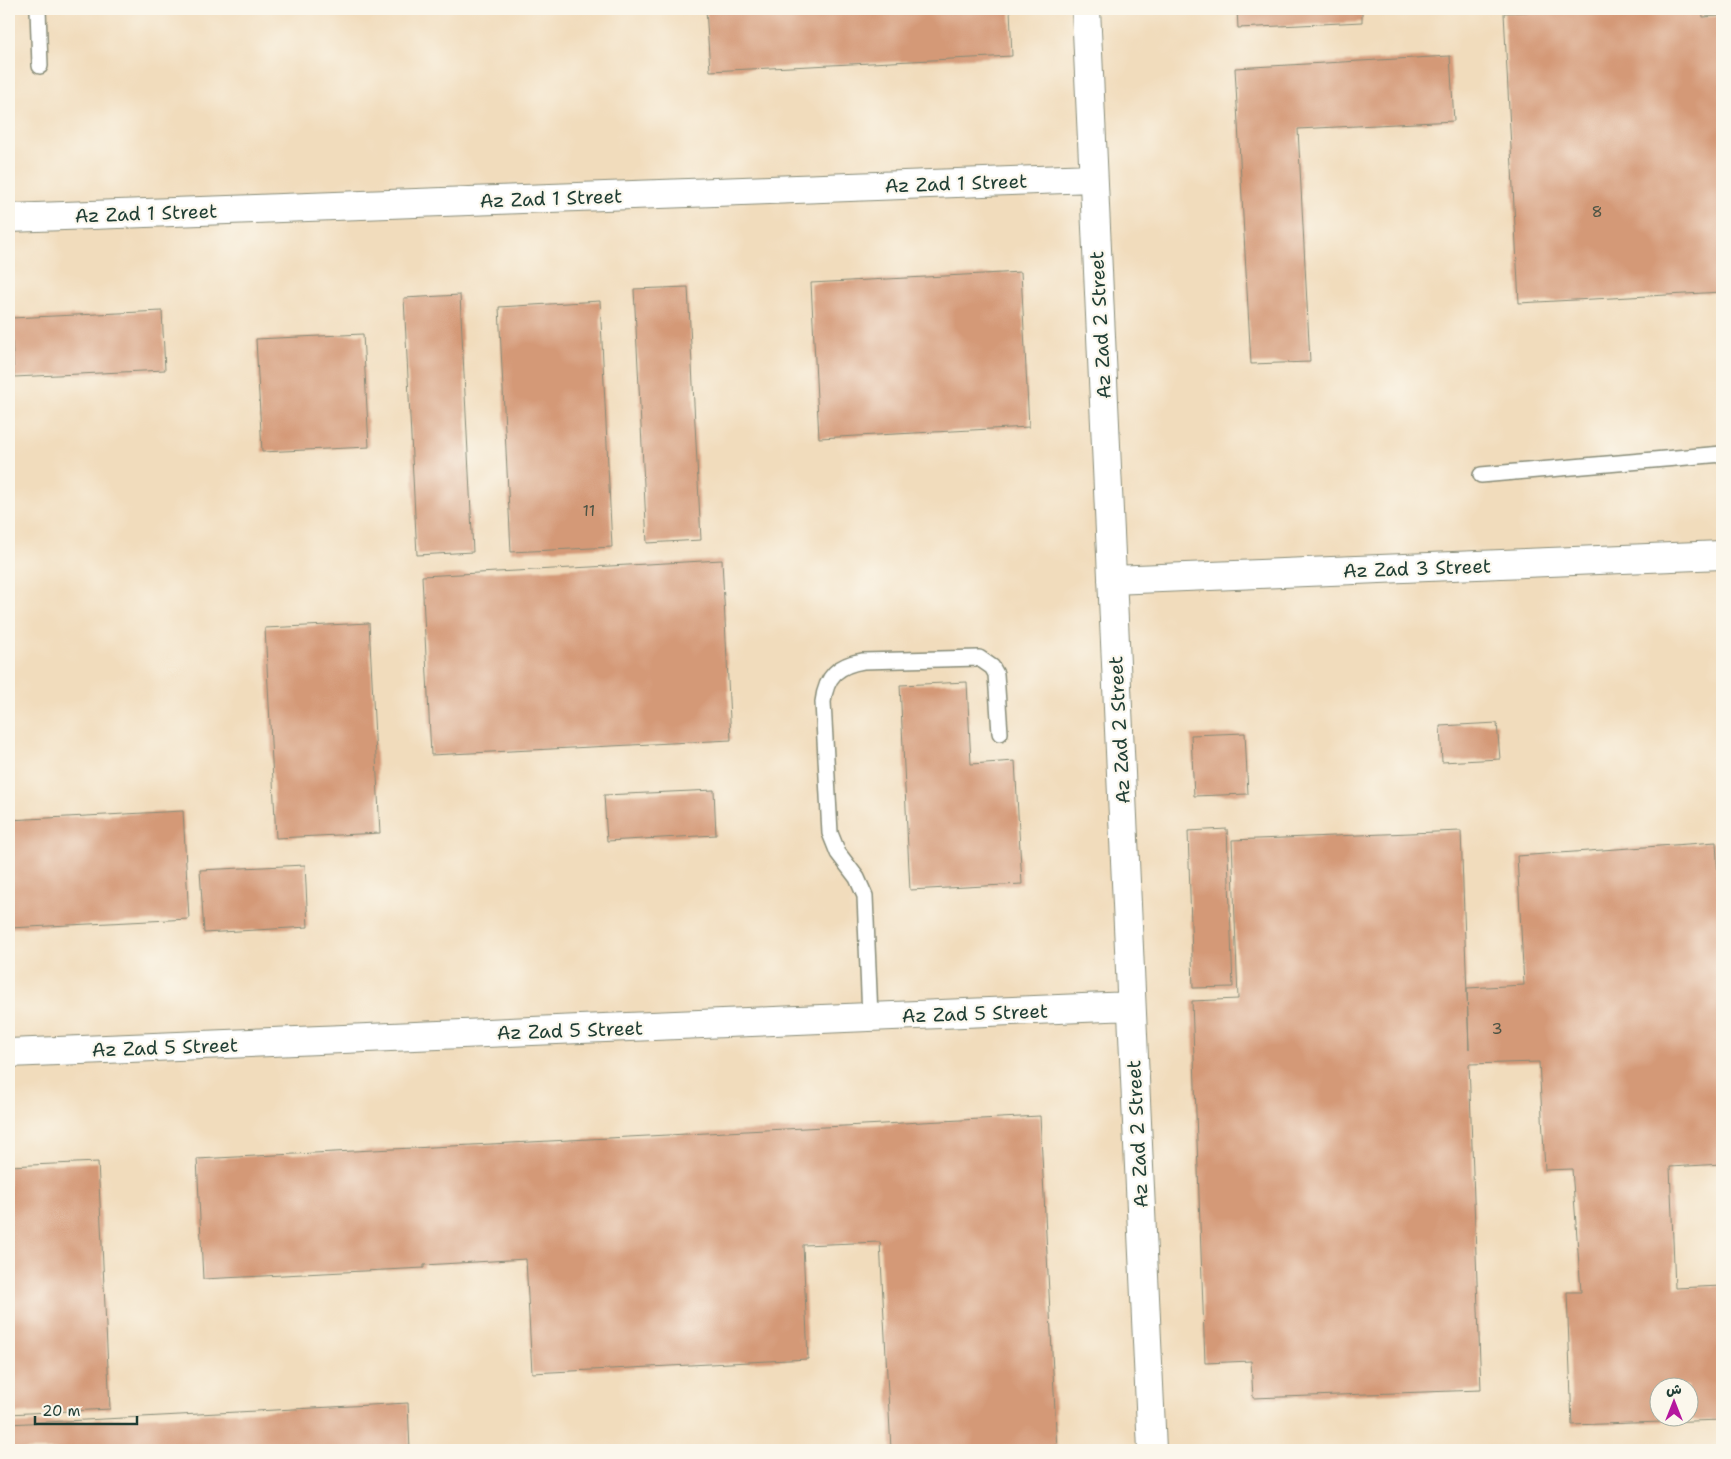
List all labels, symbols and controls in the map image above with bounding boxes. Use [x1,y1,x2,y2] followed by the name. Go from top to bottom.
[884,169,1028,198] street label: Az Zad 1 Street
[479,184,623,213] street label: Az Zad 1 Street
[74,199,218,228] street label: Az Zad 1 Street
[1591,201,1603,222] house number: 8
[1084,250,1117,400] street label: Az Zad 2 Street
[583,500,595,521] house number: 11
[1343,553,1491,584] street label: Az Zad 3 Street
[1103,655,1136,805] street label: Az Zad 2 Street
[901,998,1049,1029] street label: Az Zad 5 Street
[496,1015,644,1046] street label: Az Zad 5 Street
[1491,1018,1503,1039] house number: 3
[91,1032,239,1063] street label: Az Zad 5 Street
[1121,1059,1154,1209] street label: Az Zad 2 Street
[1648,1376,1698,1426] north arrow
[1666,1380,1682,1398] text: ش
[35,1394,138,1426] scale bar
[42,1401,81,1421] text: 20 m

